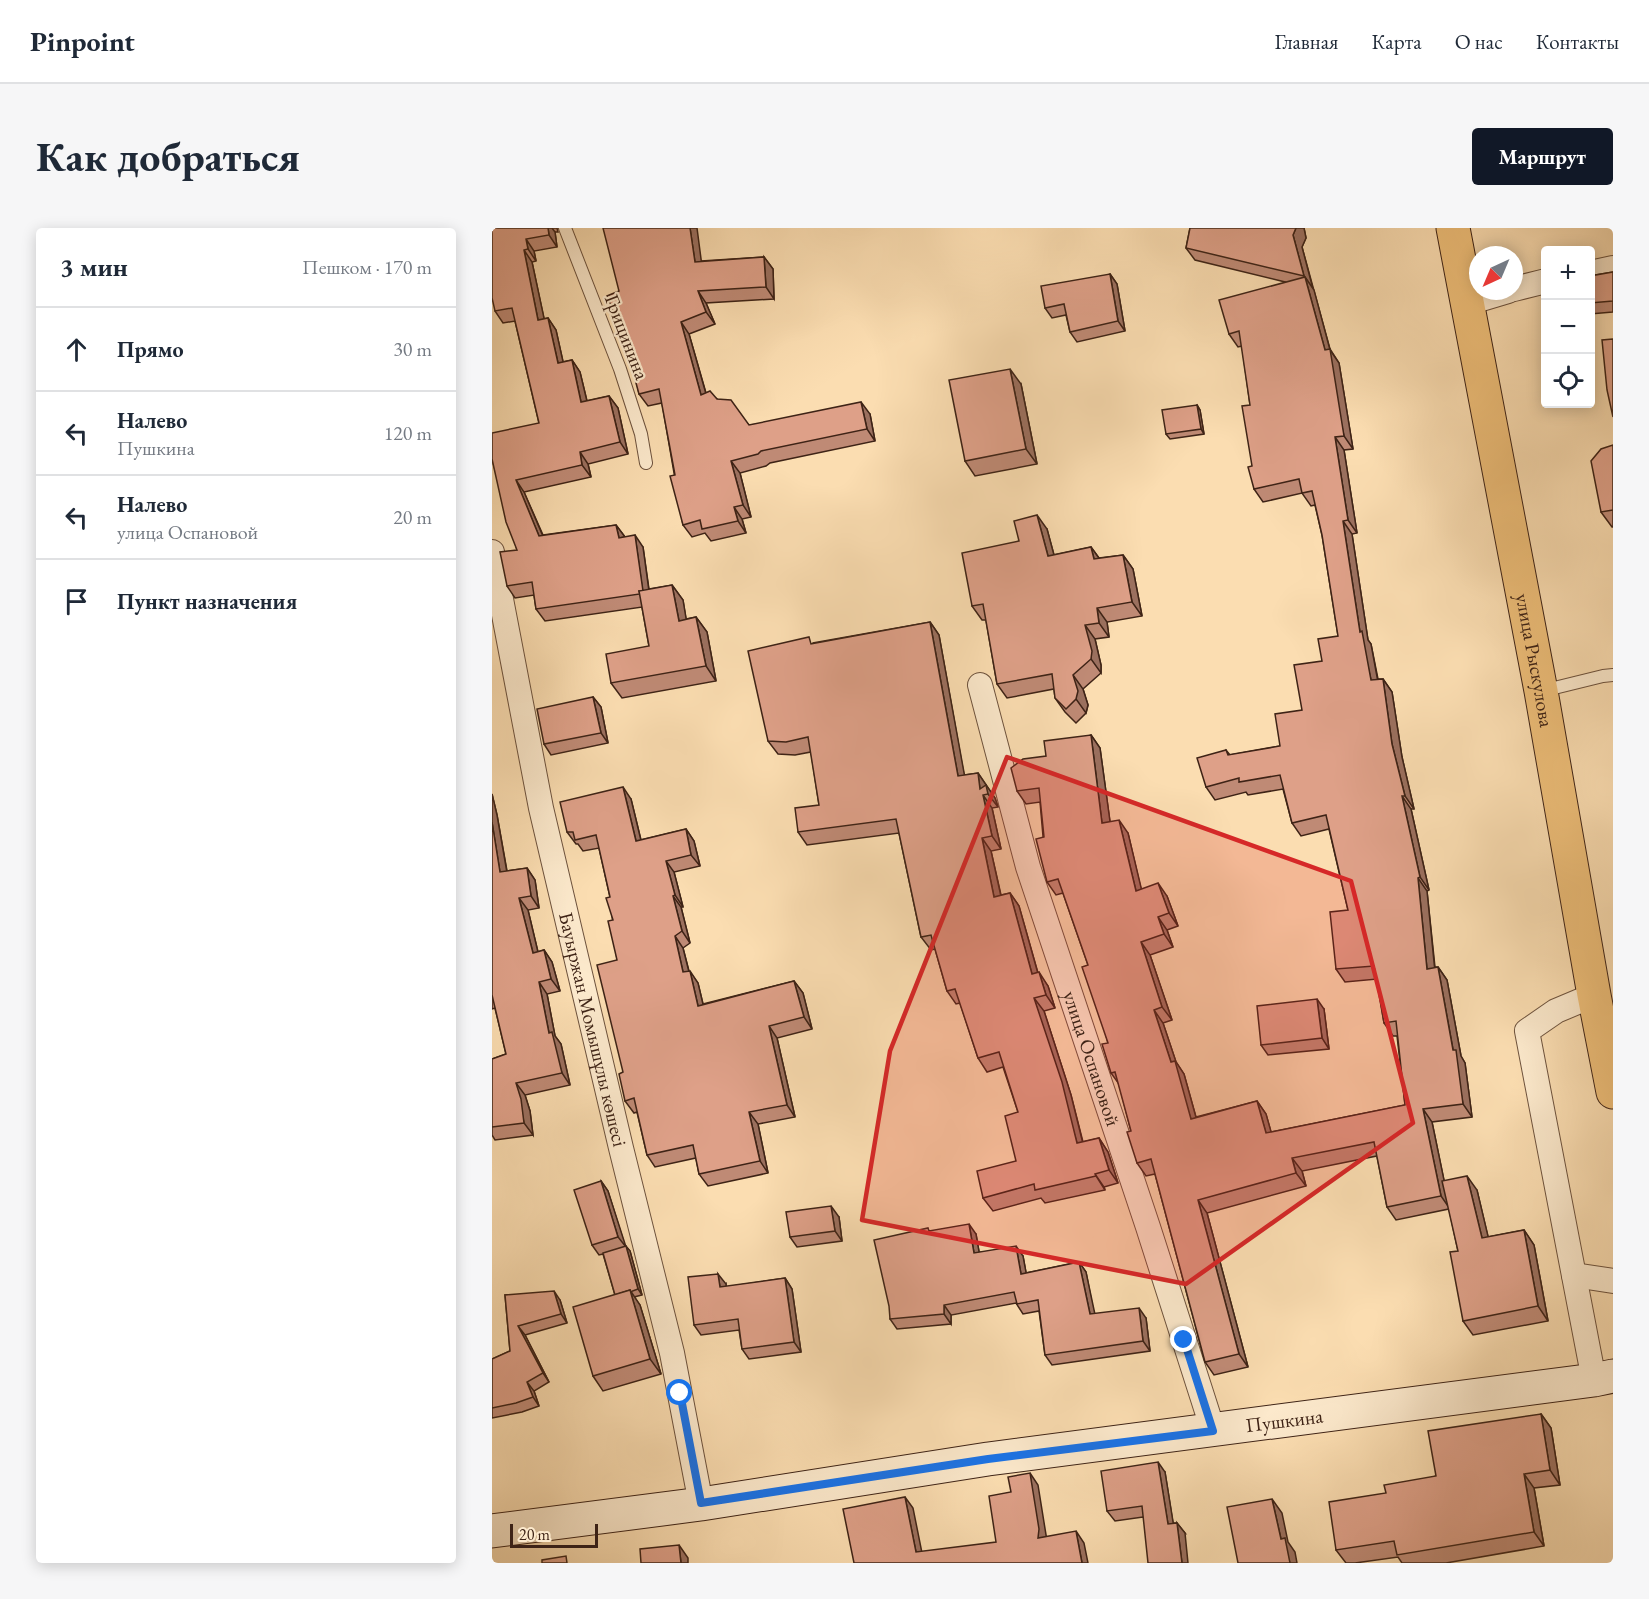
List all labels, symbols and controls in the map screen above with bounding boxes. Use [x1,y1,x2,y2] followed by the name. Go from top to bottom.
[30,23,135,59] text: Pinpoint
[1274,28,1338,55] text: Главная
[1371,28,1422,55] text: Карта
[1455,28,1503,55] text: О нас
[1536,28,1619,55] text: Контакты
[1472,128,1613,185] button: Маршрут
[36,129,300,184] text: Как добраться
[1469,246,1523,300] north arrow
[1541,246,1595,408] map controls
[1541,246,1595,300] button: +
[60,250,128,284] text: 3 мин
[302,254,432,280] text: Пешком · 170 m
[599,291,655,383] street label: Грицинина
[1541,300,1595,354] button: −
[60,333,93,366] icon: ahead
[117,335,184,364] text: Прямо
[393,336,432,362] text: 30 m
[1541,354,1595,408] button: locate
[117,406,187,435] text: Налево
[60,417,93,450] icon: left
[384,420,432,446] text: 120 m
[117,435,195,461] text: Пушкина
[117,490,187,519] text: Налево
[60,501,93,534] icon: left
[393,504,432,530] text: 20 m
[117,519,258,545] text: улица Оспановой
[60,585,93,618] icon: arrive
[117,587,297,616] text: Пункт назначения
[1510,591,1560,729] street label: улица Рыскулова
[553,909,633,1149] street label: Бауыржан Момышұлы көшесі
[1057,987,1127,1130] street label: улица Оспановой
[1170,1326,1196,1352] route end
[666,1379,692,1405] route start
[1244,1402,1324,1438] street label: Пушкина
[510,1521,598,1548] scale bar
[519,1524,550,1545] text: 20 m

